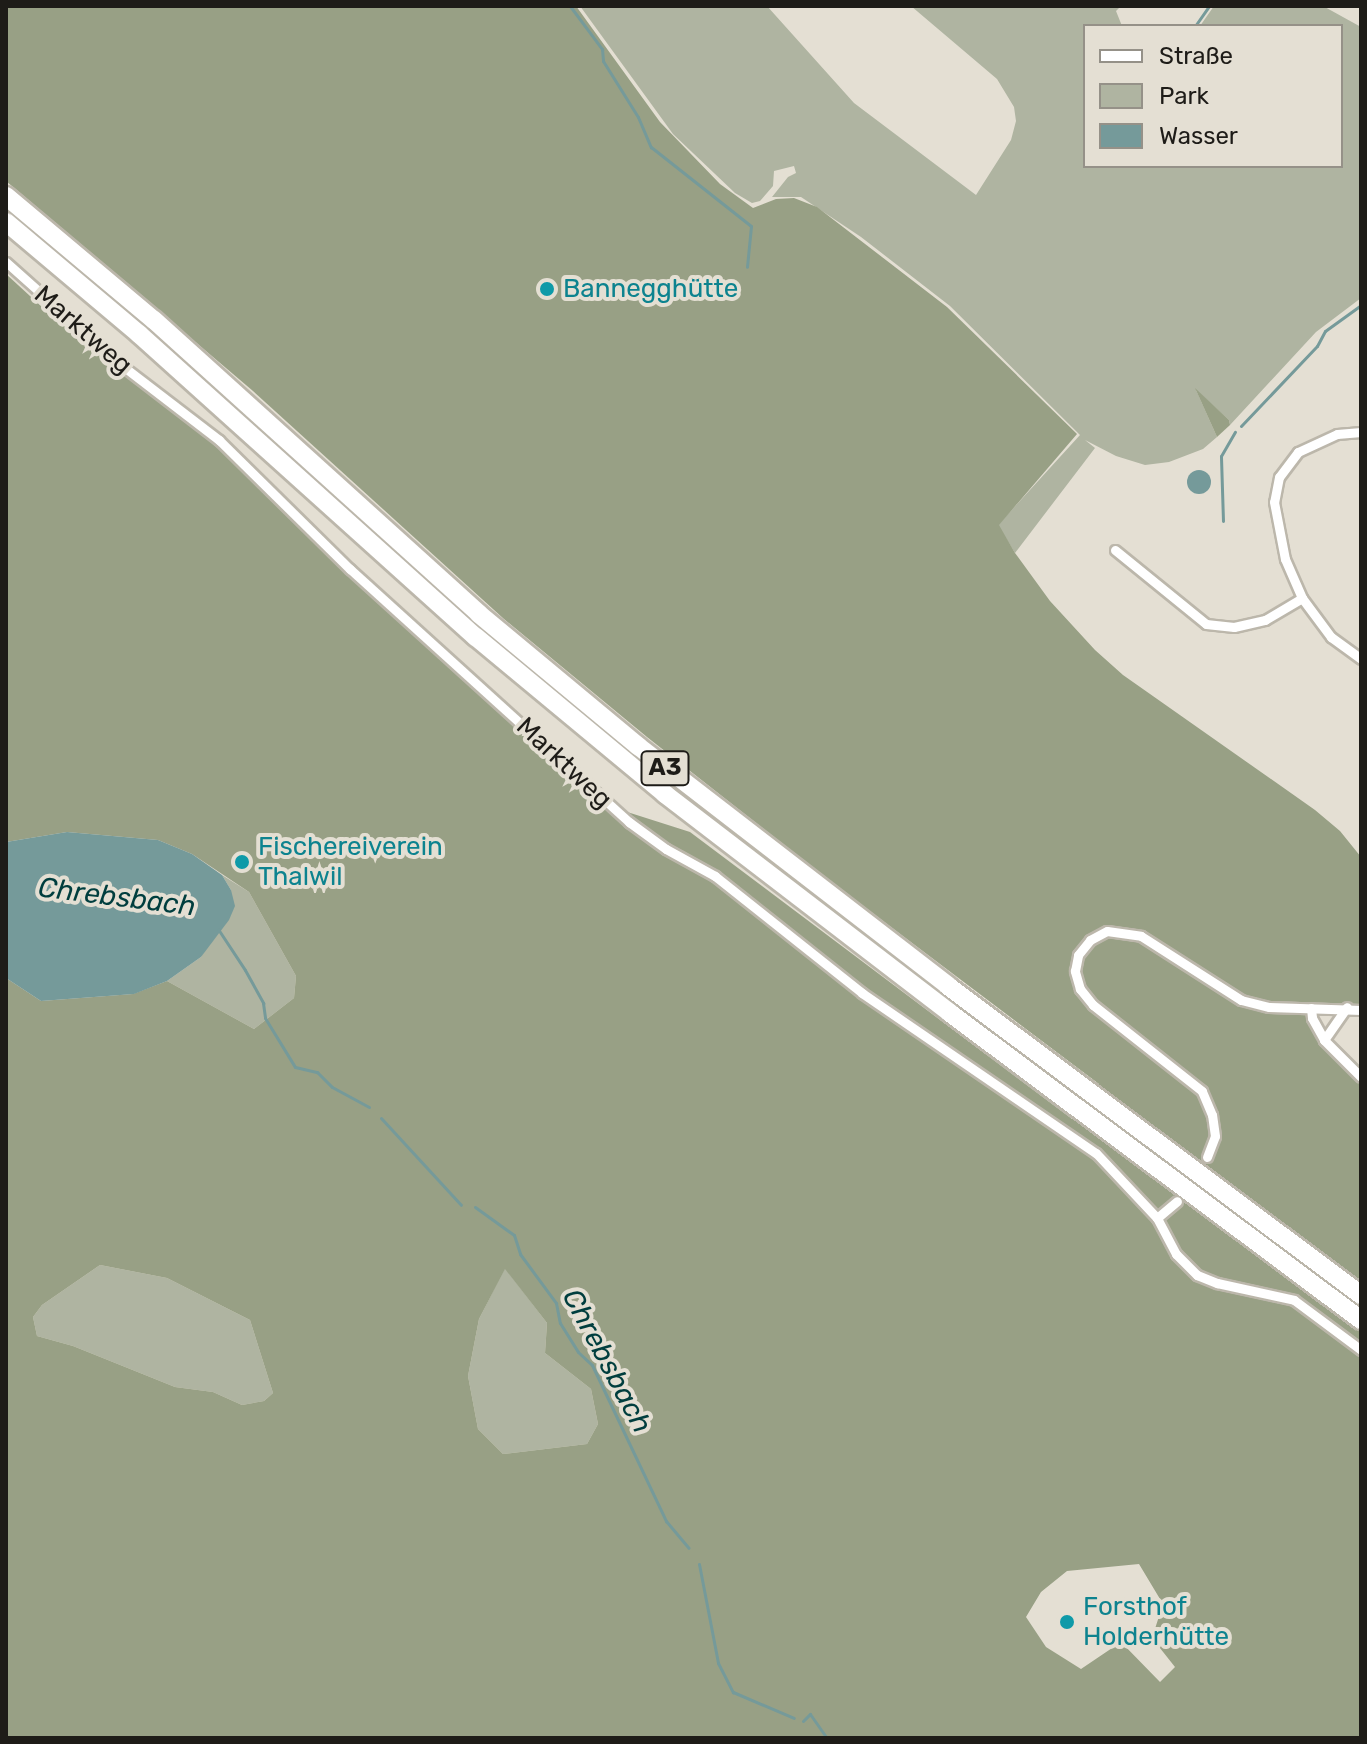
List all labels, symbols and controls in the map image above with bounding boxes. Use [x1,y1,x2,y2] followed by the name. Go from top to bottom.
[1083,24,1343,168] legend
[1159,42,1233,70] text: Straße
[1159,82,1209,110] text: Park
[1159,122,1238,150] text: Wasser
[563,273,738,305] place label: Bannegghütte
[28,279,138,381] street label: Marktweg
[538,280,556,298] marker: Bannegghütte
[510,711,618,815] street label: Marktweg
[639,748,691,788] road number: A3
[258,831,443,892] place label: Fischereiverein Thalwil
[233,853,251,871] marker: Fischereiverein Thalwil
[36,871,198,923] water label: Chrebsbach
[555,1283,659,1439] water label: Chrebsbach
[1083,1591,1229,1652] place label: Forsthof Holderhütte
[1058,1613,1076,1631] marker: Forsthof Holderhütte

